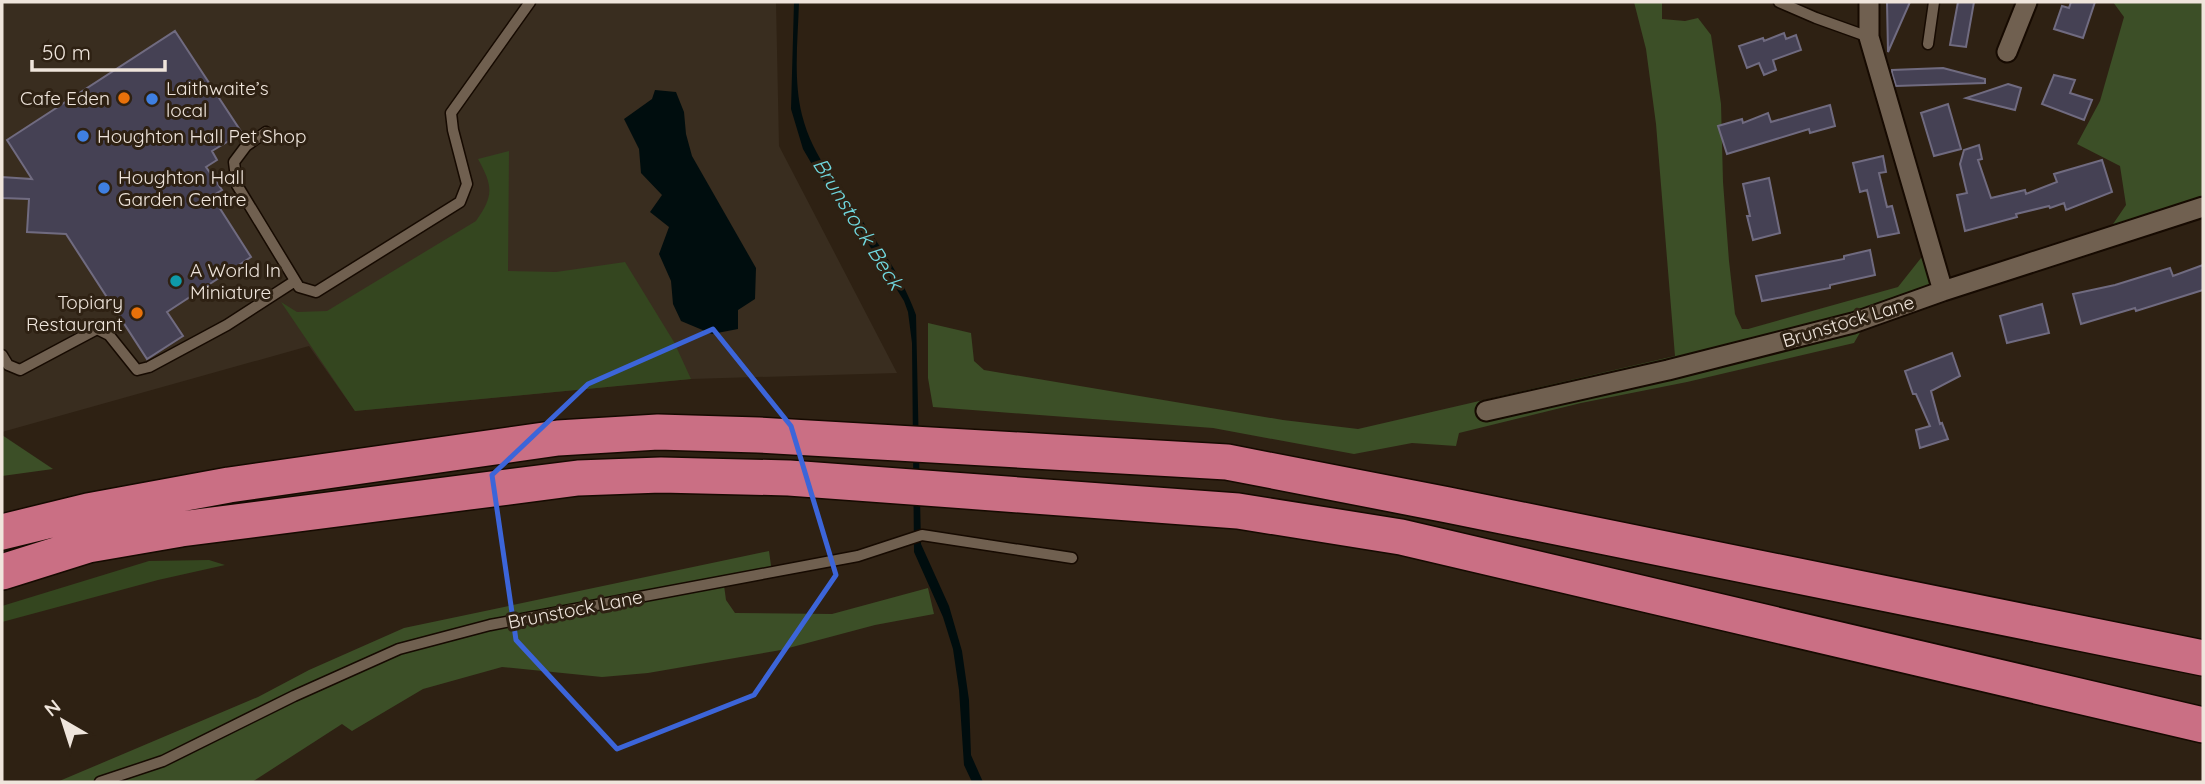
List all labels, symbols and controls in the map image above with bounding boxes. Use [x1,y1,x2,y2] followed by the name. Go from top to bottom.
[32,28,164,72] scale bar
[42,39,91,65] text: 50 m
[166,76,269,122] place label: Laithwaite’s local
[20,86,110,110] place label: Cafe Eden
[116,90,132,106] marker: Cafe Eden
[144,91,160,107] marker: Laithwaite’s local
[97,124,307,148] place label: Houghton Hall Pet Shop
[75,128,91,144] marker: Houghton Hall Pet Shop
[808,153,911,296] water label: Brunstock Beck
[118,165,247,211] place label: Houghton Hall Garden Centre
[96,180,112,196] marker: Houghton Hall Garden Centre
[190,258,281,304] place label: A World In Miniature
[168,273,184,289] marker: A World In Miniature
[26,290,123,336] place label: Topiary Restaurant
[1779,290,1917,352] street label: Brunstock Lane
[129,305,145,321] marker: Topiary Restaurant
[506,584,644,634] street label: Brunstock Lane
[28,686,98,756] north arrow
[39,694,65,722] text: N

